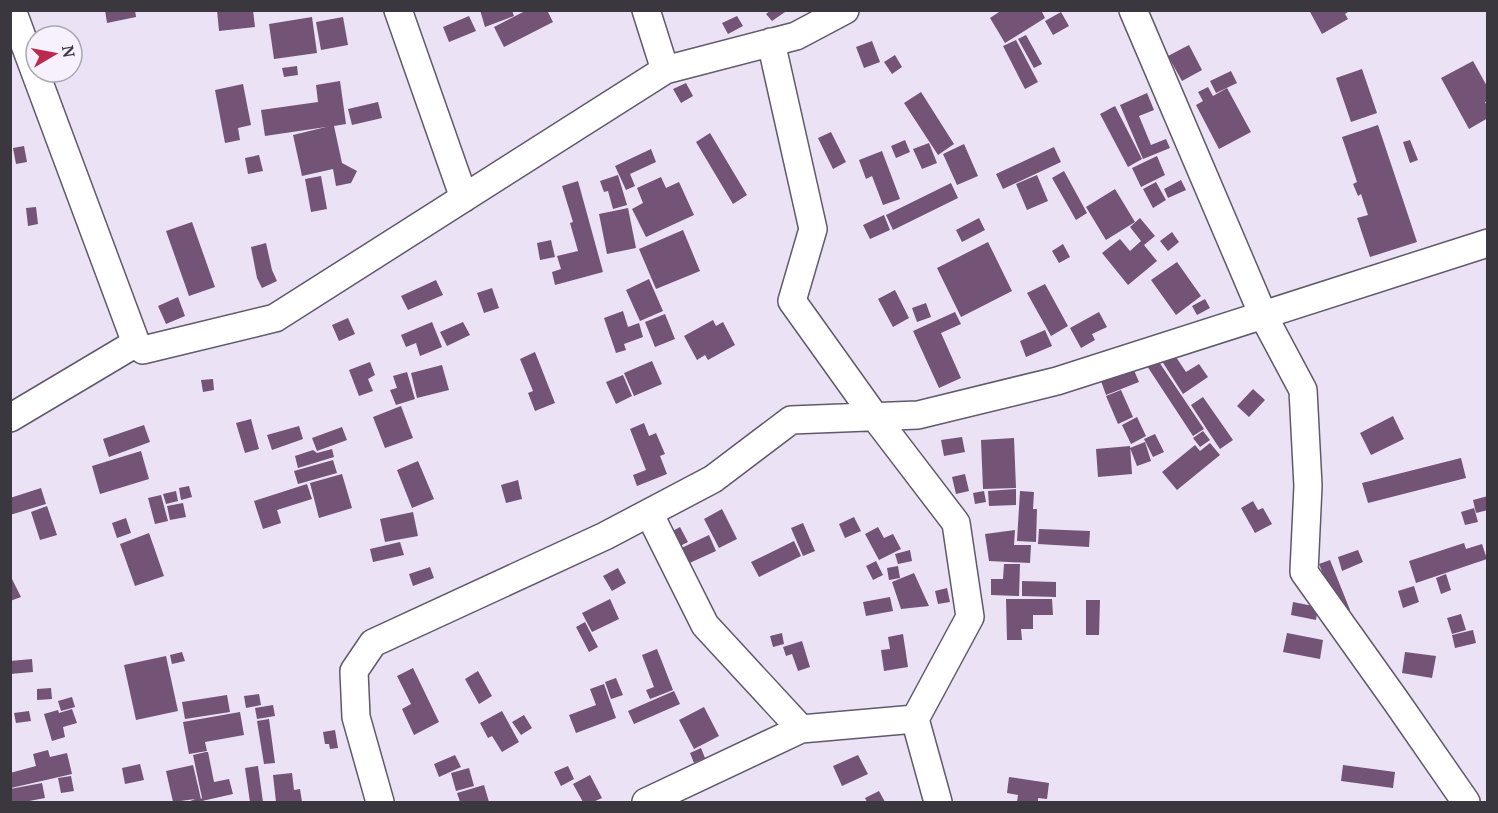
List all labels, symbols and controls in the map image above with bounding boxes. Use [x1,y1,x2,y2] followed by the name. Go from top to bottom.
[24,24,84,84] north arrow
[57,44,81,59] text: N

